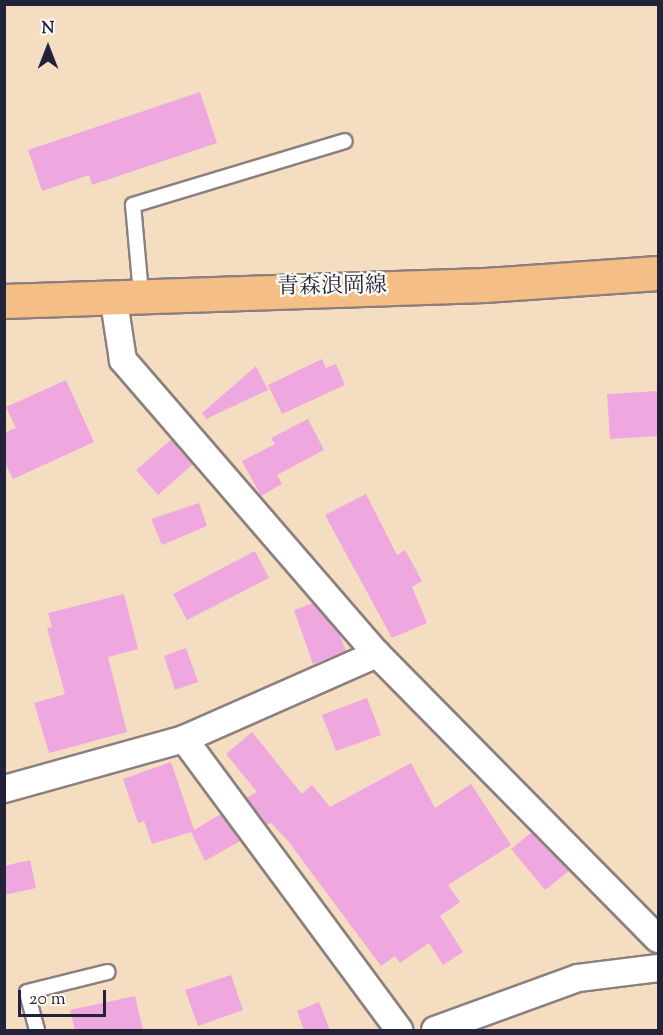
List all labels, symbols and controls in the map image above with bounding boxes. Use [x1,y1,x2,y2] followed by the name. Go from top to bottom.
[18,18,78,78] north arrow
[42,18,54,41] text: N
[277,274,387,302] street label: 青森浪岡線
[21,978,110,1016] scale bar
[29,987,66,1013] text: 20 m

